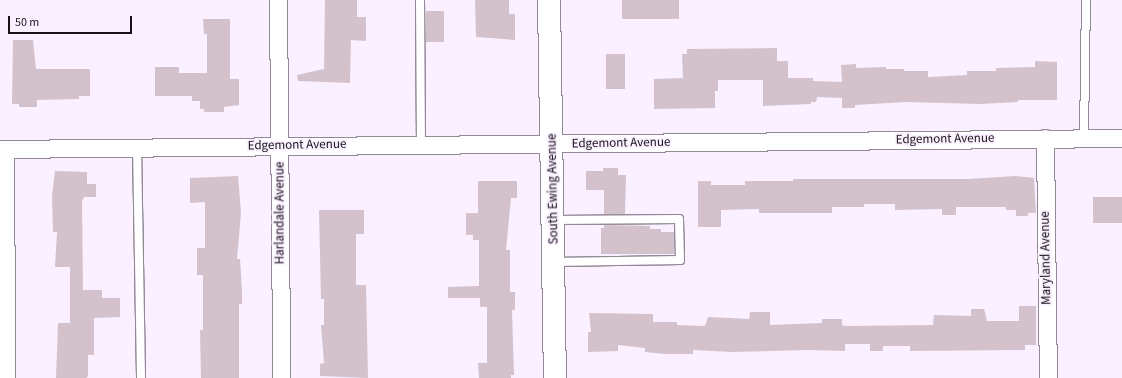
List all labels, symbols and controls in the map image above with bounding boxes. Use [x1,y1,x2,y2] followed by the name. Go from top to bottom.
[10,8,134,34] scale bar
[15,14,39,31] text: 50 m
[895,130,995,148] street label: Edgemont Avenue
[544,133,562,245] street label: South Ewing Avenue
[571,134,671,152] street label: Edgemont Avenue
[247,136,347,154] street label: Edgemont Avenue
[272,162,288,264] street label: Harlandale Avenue
[1037,211,1055,305] street label: Maryland Avenue

